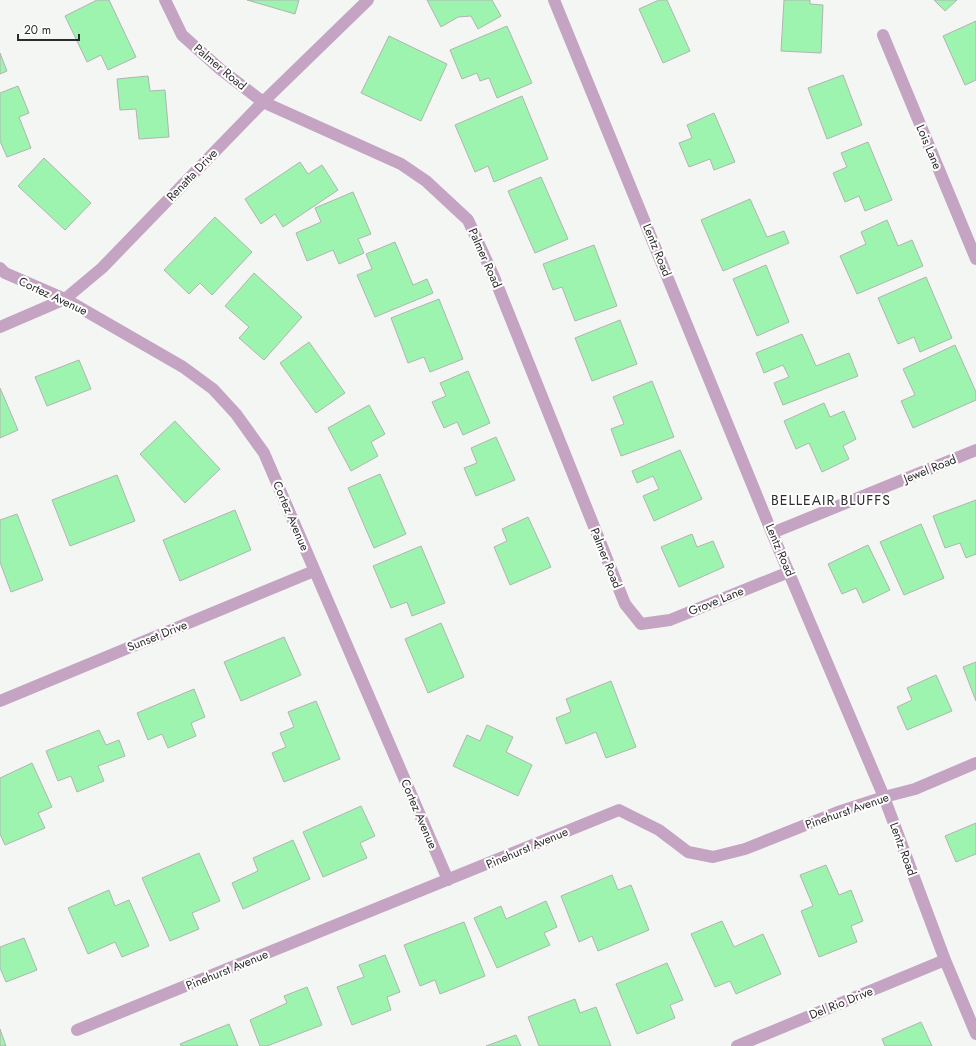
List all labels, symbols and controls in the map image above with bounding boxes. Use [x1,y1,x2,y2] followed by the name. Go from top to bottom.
[18,16,79,42] scale bar
[24,21,51,39] text: 20 m
[190,40,250,94] street label: Palmer Road
[911,122,947,172] street label: Lois Lane
[162,145,222,205] street label: Renatta Drive
[638,221,676,279] street label: Lentz Road
[464,225,506,291] street label: Palmer Road
[16,272,90,320] street label: Cortez Avenue
[899,450,959,488] street label: Jewel Road
[268,478,314,554] street label: Cortez Avenue
[771,490,891,510] district label: BELLEAIR BLUFFS
[761,521,799,579] street label: Lentz Road
[586,525,626,591] street label: Palmer Road
[686,582,746,620] street label: Grove Lane
[124,616,190,656] street label: Sunset Drive
[396,776,442,852] street label: Cortez Avenue
[803,788,891,834] street label: Pinehurst Avenue
[885,820,921,878] street label: Lentz Road
[483,823,571,873] street label: Pinehurst Avenue
[183,945,271,995] street label: Pinehurst Avenue
[806,982,876,1024] street label: Del Rio Drive

